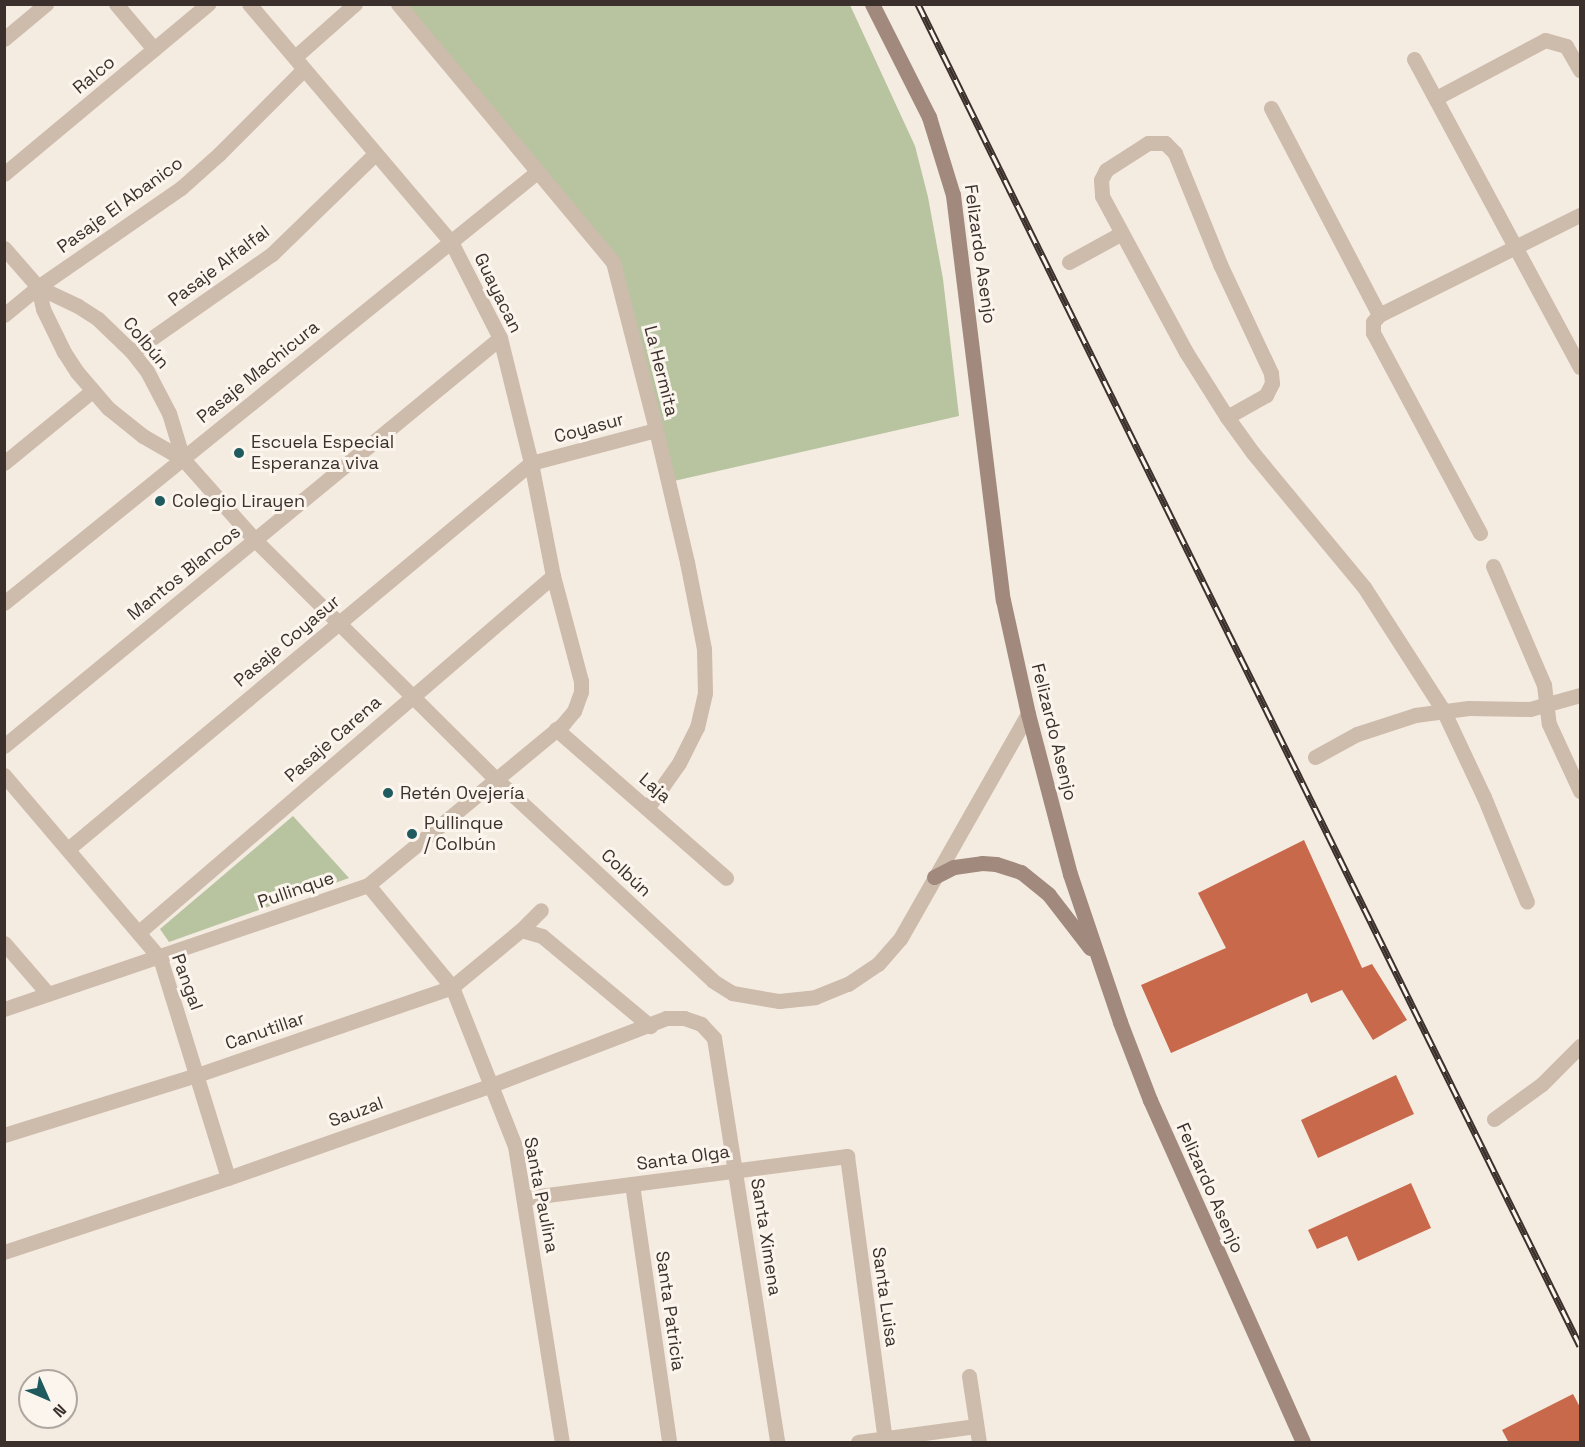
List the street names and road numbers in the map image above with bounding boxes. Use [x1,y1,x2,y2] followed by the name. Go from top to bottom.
[69,51,119,99] street label: Ralco
[53,152,187,258] street label: Pasaje El Abanico
[960,183,1000,325] street label: Felizardo Asenjo
[164,221,274,311] street label: Pasaje Alfalfal
[469,249,527,337] street label: Guayacan
[118,313,174,373] street label: Colbún
[193,316,323,428] street label: Pasaje Machicura
[639,324,683,418] street label: La Hermita
[552,408,626,448] street label: Coyasur
[123,521,245,625] street label: Mantos Blancos
[230,590,344,692] street label: Pasaje Coyasur
[1027,661,1081,803] street label: Felizardo Asenjo
[280,691,386,787] street label: Pasaje Carena
[635,768,675,808] street label: Laja
[596,844,656,902] street label: Colbún
[255,867,337,913] street label: Pullinque
[167,951,207,1013] street label: Pangal
[223,1007,307,1055] street label: Canutillar
[326,1092,386,1132] street label: Sauzal
[1172,1119,1248,1257] street label: Felizardo Asenjo
[519,1135,563,1255] street label: Santa Paulina
[635,1141,731,1175] street label: Santa Olga
[746,1177,786,1297] street label: Santa Ximena
[867,1246,903,1348] street label: Santa Luisa
[651,1250,689,1372] street label: Santa Patricia

